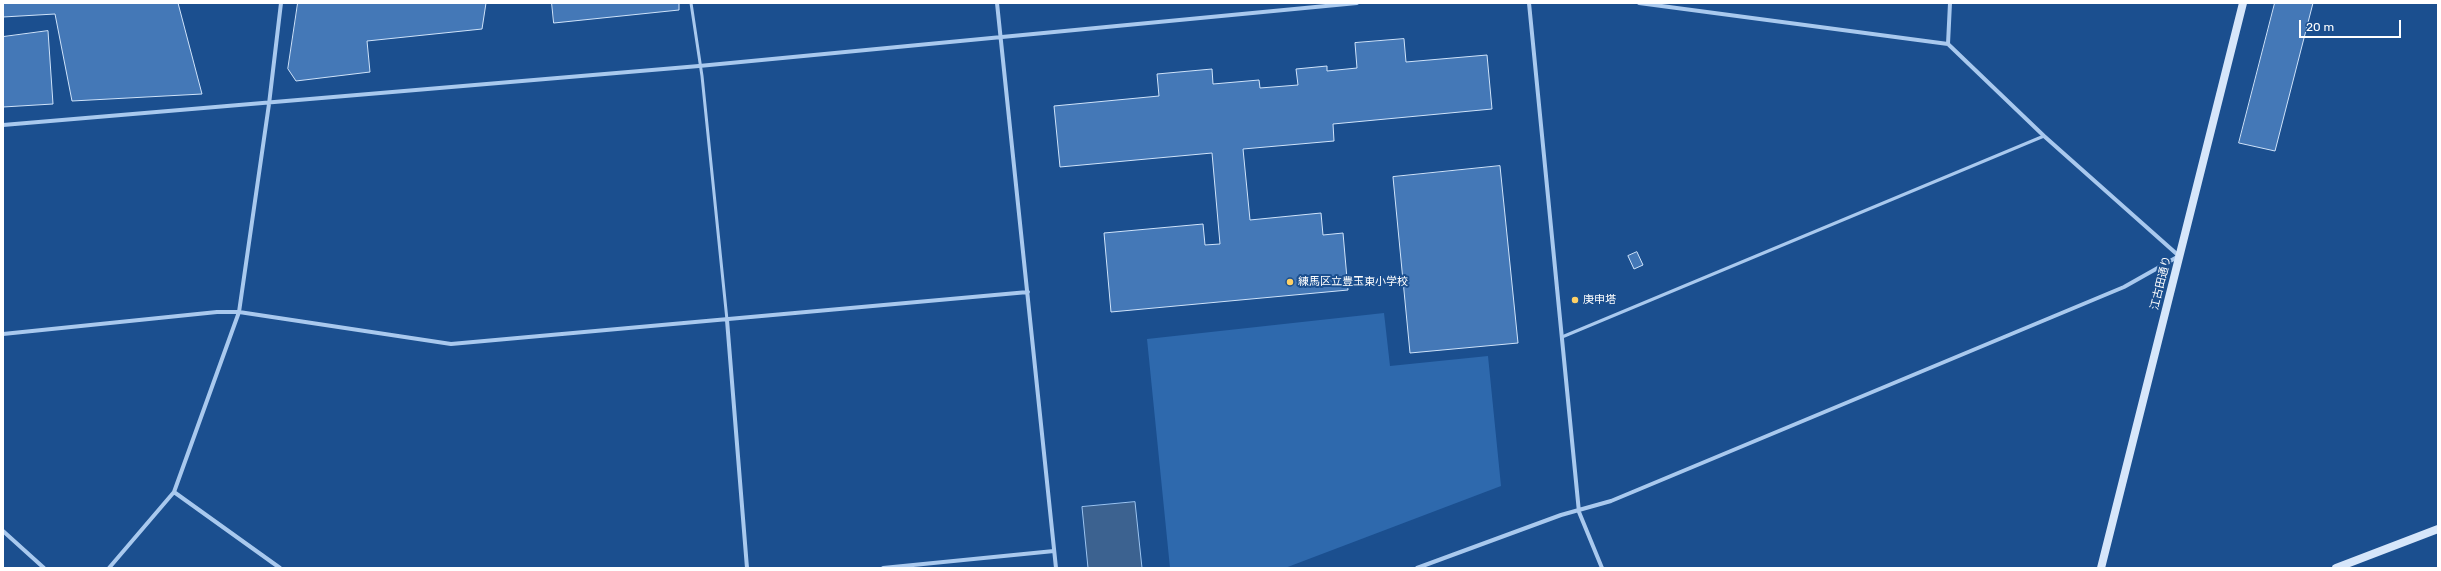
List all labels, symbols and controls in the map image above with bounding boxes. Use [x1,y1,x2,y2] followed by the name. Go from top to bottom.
[2301,12,2403,38] scale bar
[2306,20,2334,34] text: 20 m
[2148,255,2174,311] street label: 江古田通り
[1298,275,1408,289] place label: 練馬区立豊玉東小学校
[1285,277,1295,287] marker: 練馬区立豊玉東小学校
[1583,293,1616,307] place label: 庚申塔
[1570,295,1580,305] marker: 庚申塔

